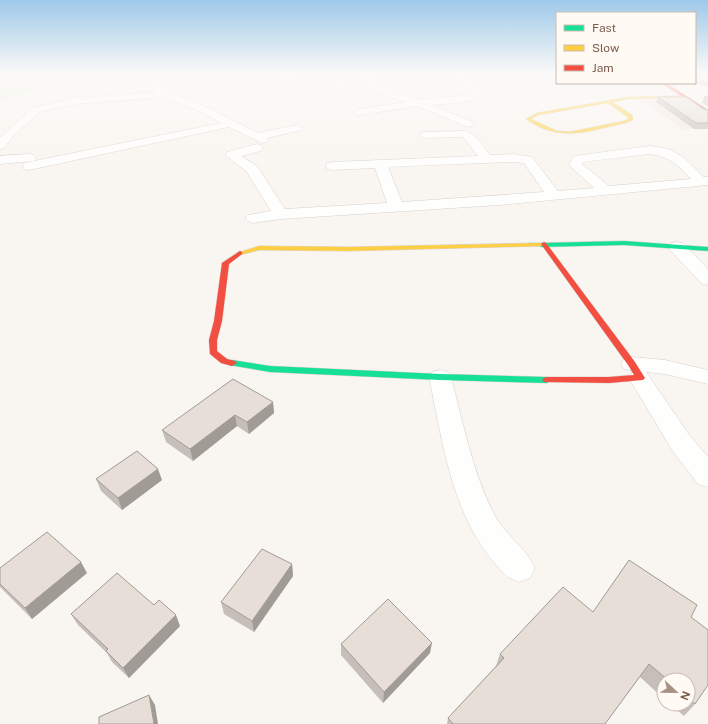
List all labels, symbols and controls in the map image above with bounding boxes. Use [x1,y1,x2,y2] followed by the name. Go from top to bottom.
[556,12,696,84] legend
[592,21,617,35] text: Fast
[592,41,620,55] text: Slow
[592,61,614,75] text: Jam
[656,672,696,712] north arrow
[678,690,692,702] text: N

